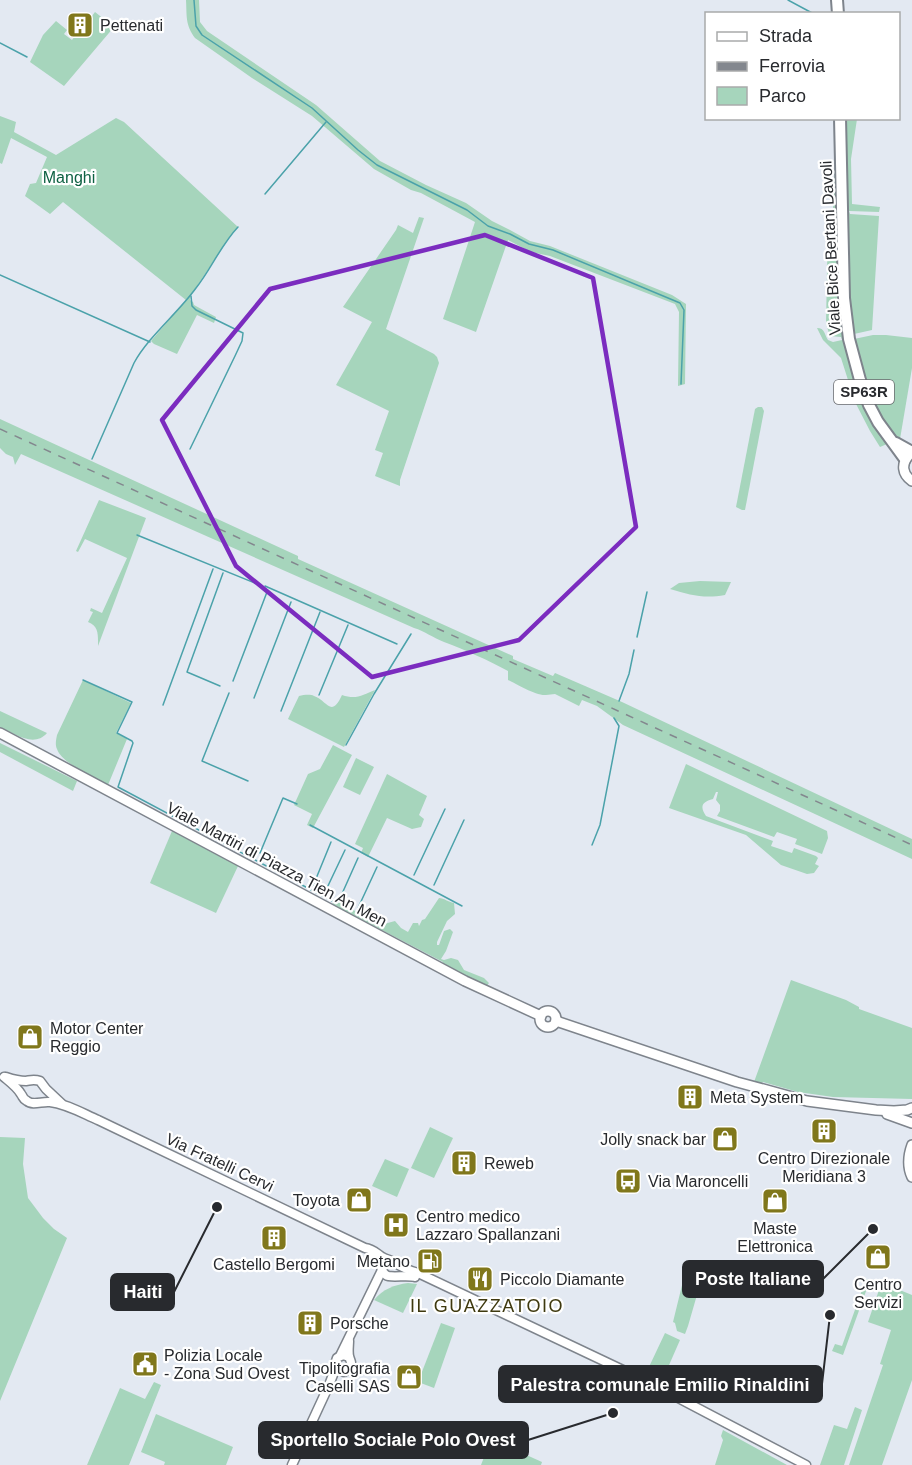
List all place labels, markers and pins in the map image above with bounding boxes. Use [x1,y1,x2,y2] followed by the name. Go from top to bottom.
[65,10,95,40] building icon: Pettenati
[100,17,163,34] place label: Pettenati
[50,1020,144,1055] place label: Motor Center Reggio
[15,1022,45,1052] shop icon: Motor Center Reggio
[675,1082,705,1112] building icon: Meta System
[710,1089,803,1106] place label: Meta System
[809,1116,839,1146] building icon: Centro Direzionale Meridiana 3
[710,1124,740,1154] shop icon: Jolly snack bar
[600,1131,707,1148] place label: Jolly snack bar
[449,1148,479,1178] building icon: Reweb
[758,1150,890,1185] place label: Centro Direzionale Meridiana 3
[484,1155,534,1172] place label: Reweb
[613,1166,643,1196] bus stop icon: Via Maroncelli
[648,1173,748,1190] place label: Via Maroncelli
[344,1185,374,1215] shop icon: Toyota
[760,1186,790,1216] shop icon: Maste Elettronica
[293,1192,340,1209] place label: Toyota
[416,1208,560,1243] place label: Centro medico Lazzaro Spallanzani
[381,1210,411,1240] hospital icon: Centro medico Lazzaro Spallanzani
[737,1220,813,1255] place label: Maste Elettronica
[259,1223,289,1253] building icon: Castello Bergomi
[863,1242,893,1272] shop icon: Centro Servizi
[415,1246,445,1276] fuel station icon: Metano
[357,1253,410,1270] place label: Metano
[213,1256,335,1273] place label: Castello Bergomi
[683,1261,823,1297] callout: Poste Italiane
[465,1264,495,1294] restaurant icon: Piccolo Diamante
[500,1271,625,1288] place label: Piccolo Diamante
[111,1274,174,1310] callout: Haiti
[854,1276,902,1311] place label: Centro Servizi
[295,1308,325,1338] building icon: Porsche
[330,1315,389,1332] place label: Porsche
[164,1347,290,1382] place label: Polizia Locale - Zona Sud Ovest
[130,1349,160,1379] public building icon: Polizia Locale - Zona Sud Ovest
[299,1360,390,1395] place label: Tipolitografia Caselli SAS
[394,1362,424,1392] shop icon: Tipolitografia Caselli SAS
[499,1366,822,1402] callout: Palestra comunale Emilio Rinaldini
[259,1422,528,1458] callout: Sportello Sociale Polo Ovest

